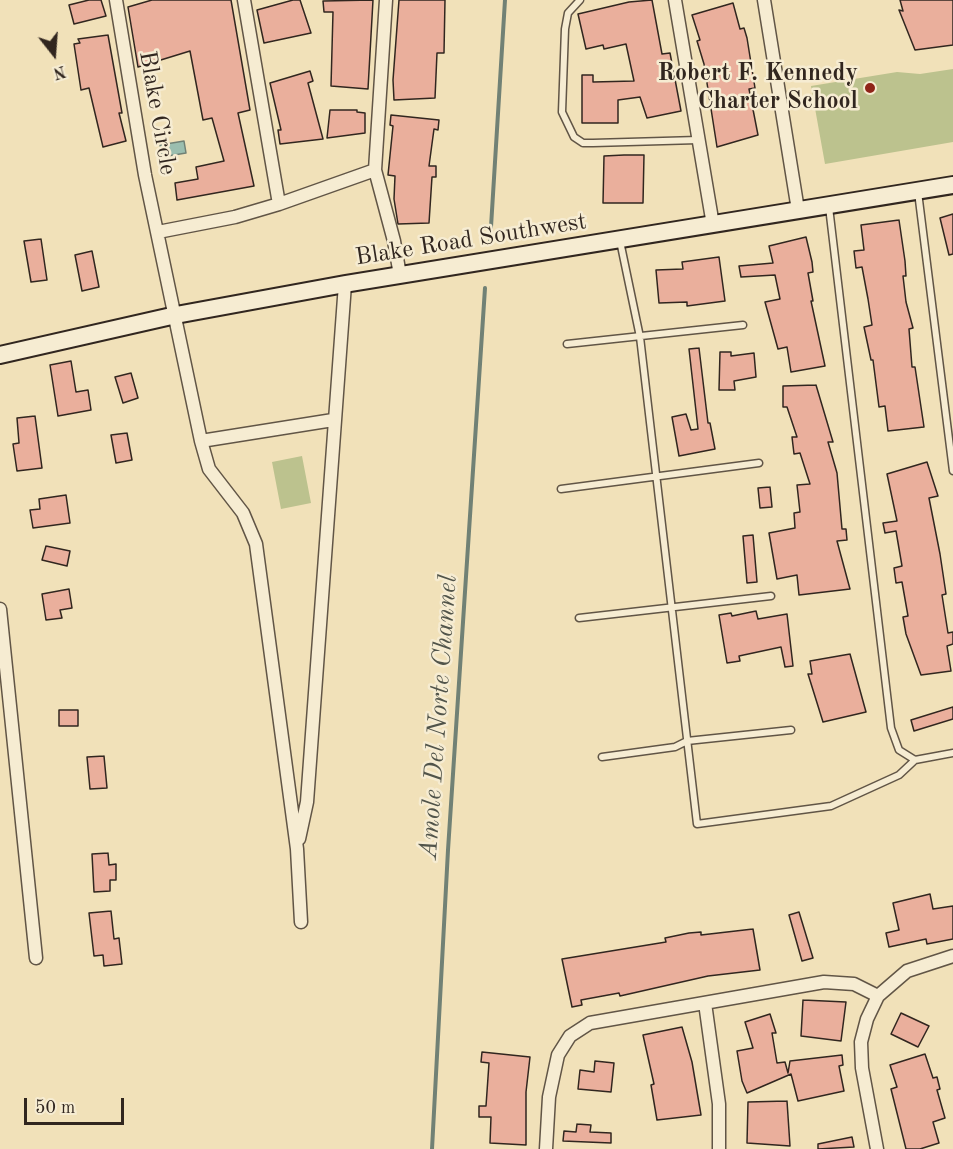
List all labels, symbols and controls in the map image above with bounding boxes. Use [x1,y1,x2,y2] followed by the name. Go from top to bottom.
[24,24,84,84] north arrow
[132,49,182,177] street label: Blake Circle
[657,60,858,116] place label: Robert F. Kennedy Charter School
[51,62,67,81] text: N
[863,81,877,95] marker: Robert F. Kennedy Charter School
[353,207,589,273] street label: Blake Road Southwest
[413,574,465,860] water label: Amole Del Norte Channel
[27,1086,128,1124] scale bar
[35,1099,75,1117] text: 50 m

